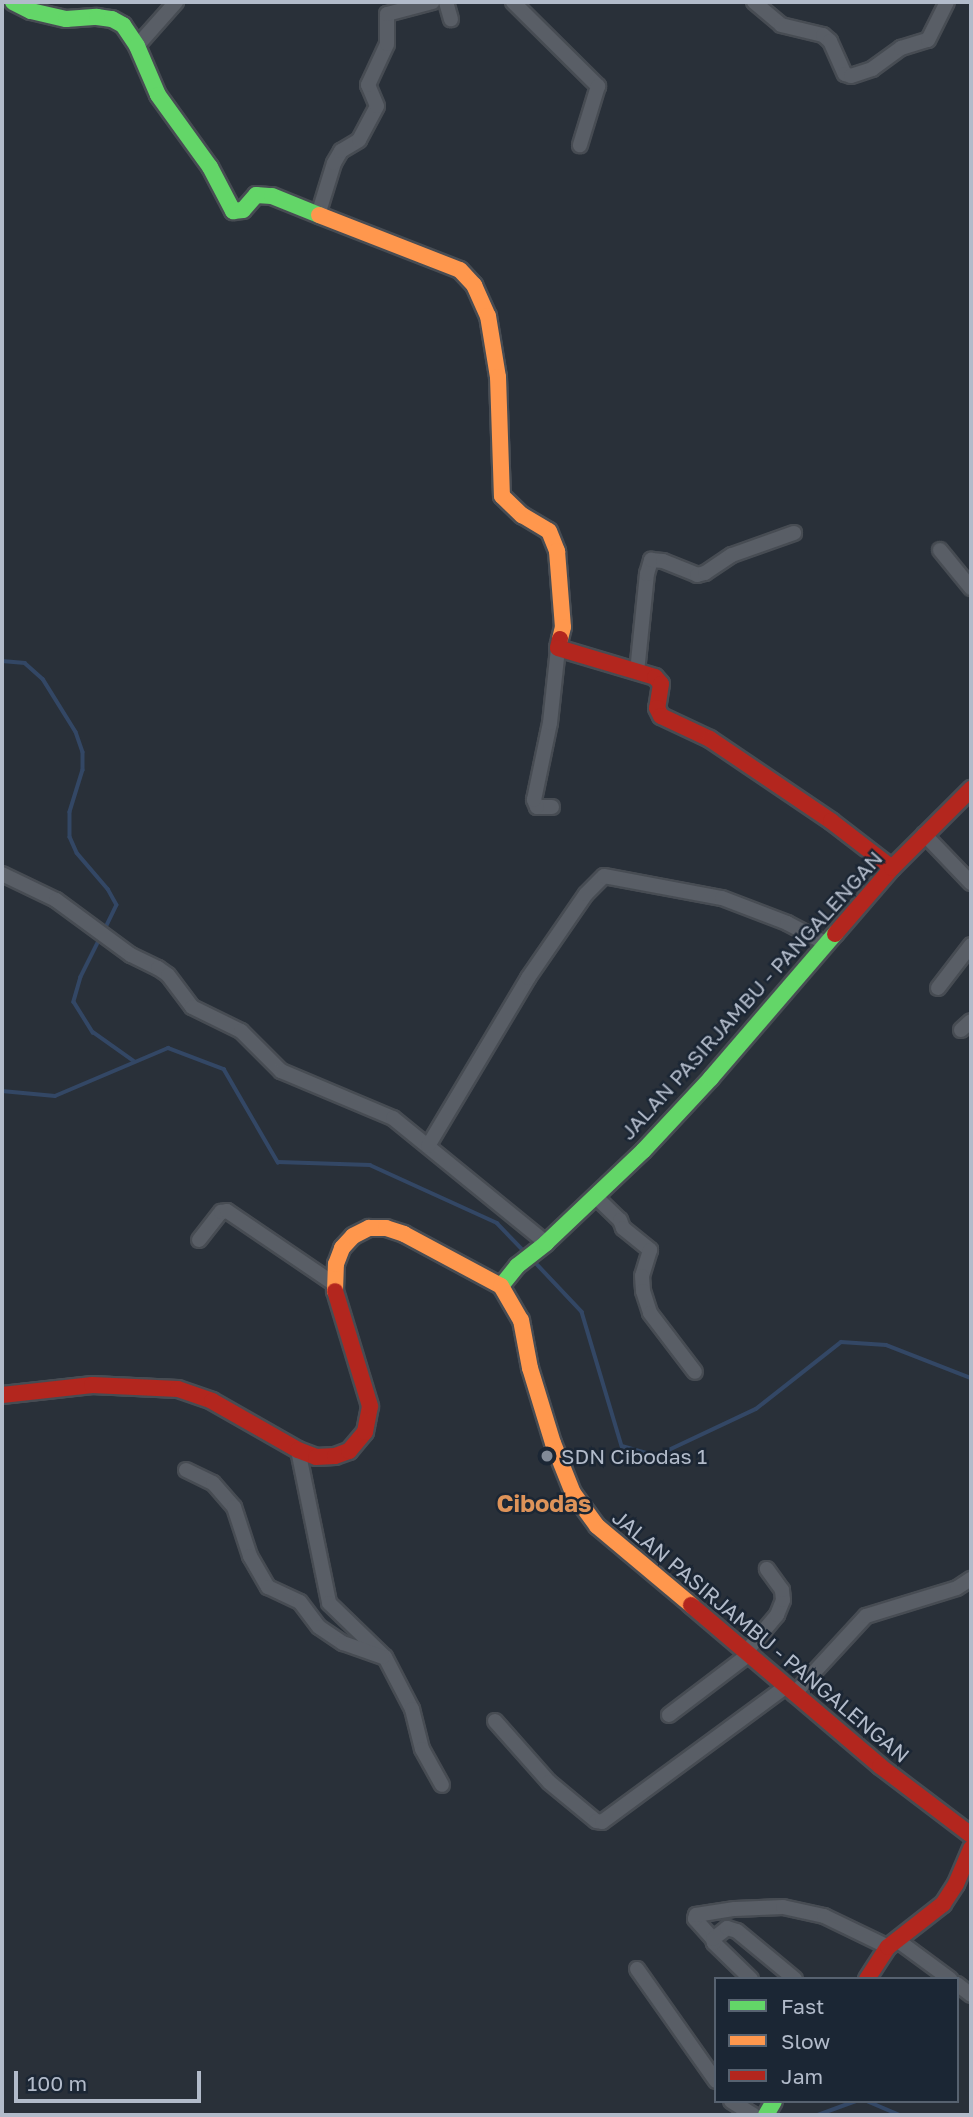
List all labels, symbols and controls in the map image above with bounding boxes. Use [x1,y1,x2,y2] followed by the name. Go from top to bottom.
[615,845,887,1145] street label: JALAN PASIRJAMBU - PANGALENGAN
[561,1443,707,1469] place label: SDN Cibodas 1
[539,1448,555,1464] marker: SDN Cibodas 1
[497,1489,591,1517] district label: Cibodas
[607,1504,915,1768] street label: JALAN PASIRJAMBU - PANGALENGAN
[714,1977,959,2103] legend
[781,1993,824,2019] text: Fast
[781,2028,830,2054] text: Slow
[18,2058,205,2102] scale bar
[781,2063,823,2089] text: Jam
[27,2070,87,2096] text: 100 m

